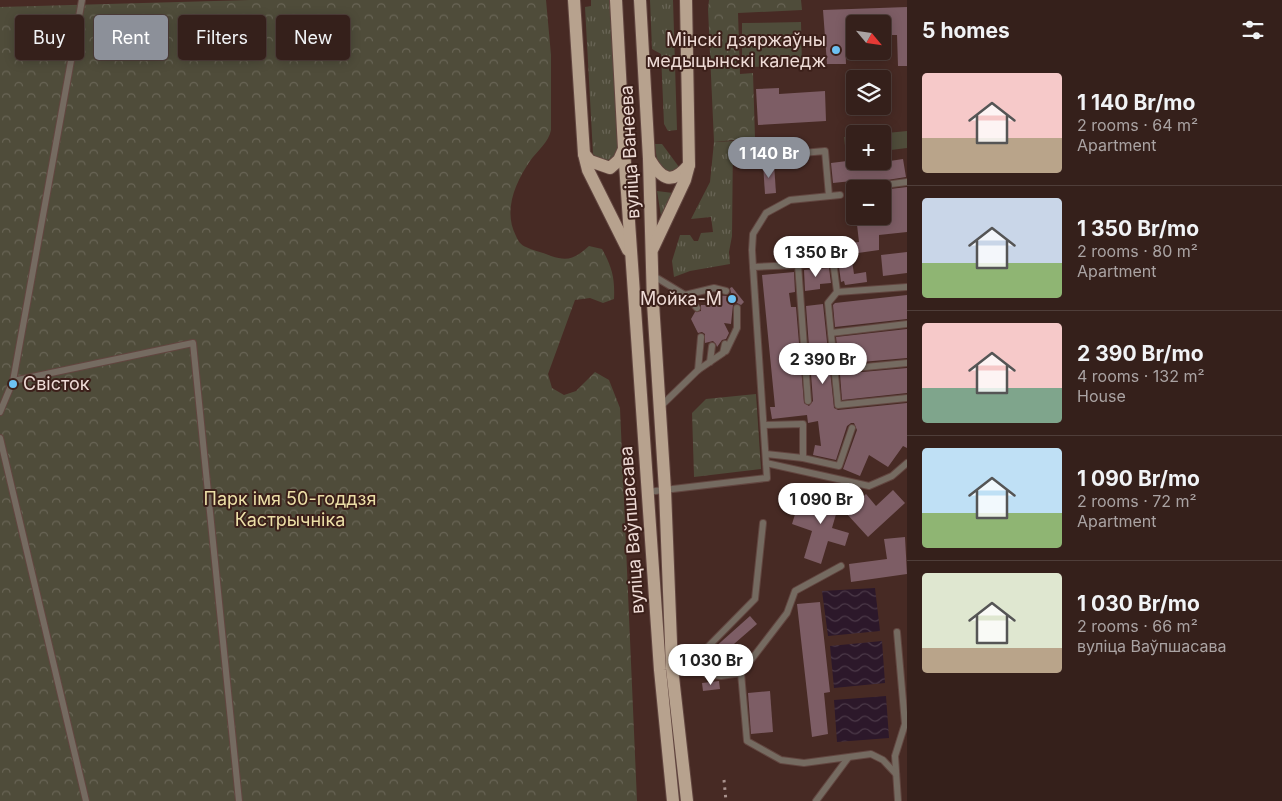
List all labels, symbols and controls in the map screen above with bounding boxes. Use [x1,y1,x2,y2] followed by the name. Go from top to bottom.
[15,15,84,60] chip: Buy
[94,15,168,60] chip: Rent
[178,15,266,60] chip: Filters
[276,15,350,60] chip: New
[846,15,891,60] north arrow
[846,15,891,225] map controls
[1239,16,1267,44] icon: filters
[922,18,1010,43] text: 5 homes
[646,29,826,71] place label: Мінскі дзяржаўны медыцынскі каледж
[830,44,842,56] marker: Мінскі дзяржаўны медыцынскі каледж
[846,70,891,115] button: layers
[616,85,643,219] street label: вуліца Ванеева
[1077,90,1195,115] text: 1 140 Br/mo
[962,93,1022,153] icon: home
[1077,115,1198,135] text: 2 rooms · 64 m²
[846,125,891,170] button: +
[1077,135,1157,155] text: Apartment
[717,136,821,179] pin: 1 140 Br
[739,143,799,163] text: 1 140 Br
[846,180,891,225] button: −
[1077,216,1199,241] text: 1 350 Br/mo
[962,218,1022,278] icon: home
[764,236,868,278] pin: 1 350 Br
[1077,241,1198,261] text: 2 rooms · 80 m²
[785,242,847,262] text: 1 350 Br
[1077,261,1157,281] text: Apartment
[640,288,722,309] place label: Мойка-М
[726,293,738,305] marker: Мойка-М
[1077,341,1204,366] text: 2 390 Br/mo
[771,342,875,385] pin: 2 390 Br
[962,343,1022,403] icon: home
[790,349,856,369] text: 2 390 Br
[1077,366,1205,386] text: 4 rooms · 132 m²
[23,373,90,394] place label: Свісток
[7,378,19,390] marker: Свісток
[1077,386,1126,406] text: House
[615,445,648,615] street label: вуліца Ваўпшасава
[1077,466,1200,491] text: 1 090 Br/mo
[962,468,1022,528] icon: home
[769,482,873,525] pin: 1 090 Br
[204,488,376,530] park label: Парк імя 50-годдзя Кастрычніка
[789,489,853,509] text: 1 090 Br
[1077,491,1197,511] text: 2 rooms · 72 m²
[1077,511,1157,531] text: Apartment
[1077,591,1200,616] text: 1 030 Br/mo
[962,593,1022,653] icon: home
[1077,616,1198,636] text: 2 rooms · 66 m²
[1077,636,1226,656] text: вуліца Ваўпшасава
[659,644,763,686] pin: 1 030 Br
[679,650,743,670] text: 1 030 Br

